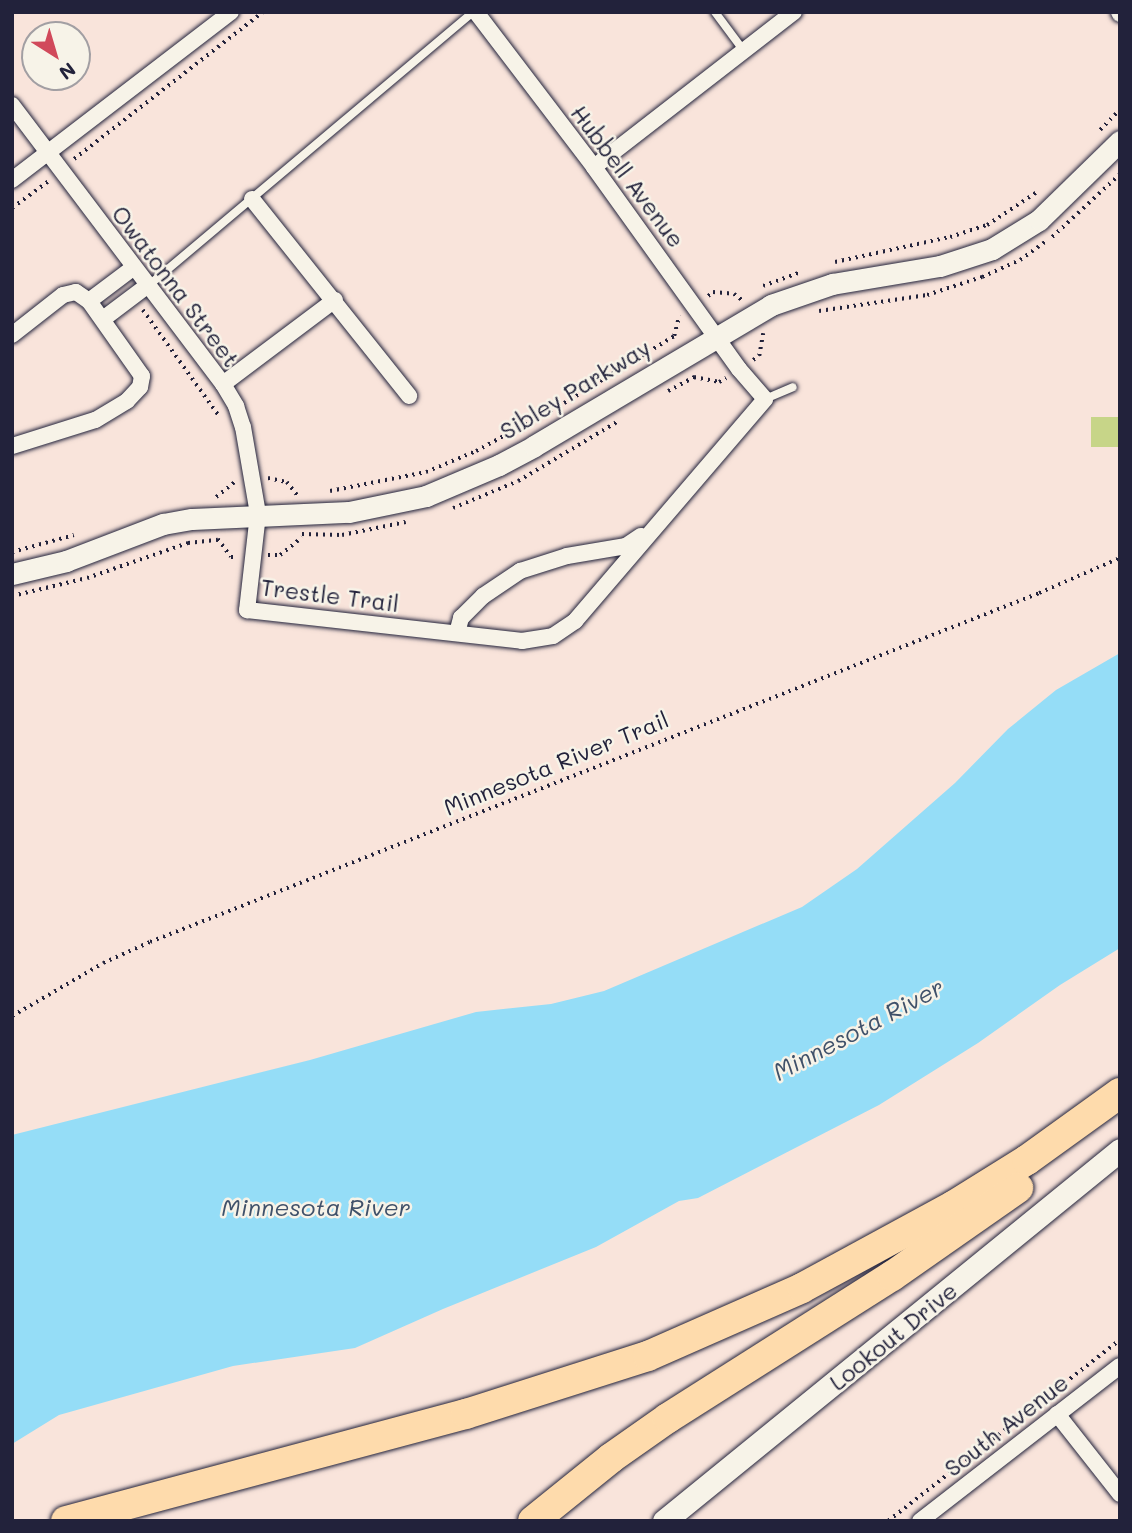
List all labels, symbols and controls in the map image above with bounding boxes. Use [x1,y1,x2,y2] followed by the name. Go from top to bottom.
[21,21,91,91] north arrow
[54,57,81,86] text: N
[566,99,690,253] street label: Hubbell Avenue
[106,200,246,372] street label: Owatonna Street
[495,333,655,445] street label: Sibley Parkway
[259,573,401,617] street label: Trestle Trail
[439,705,673,821] street label: Minnesota River Trail
[768,972,948,1086] water label: Minnesota River
[221,1193,411,1221] water label: Minnesota River
[824,1276,962,1396] street label: Lookout Drive
[939,1368,1073,1482] street label: South Avenue

